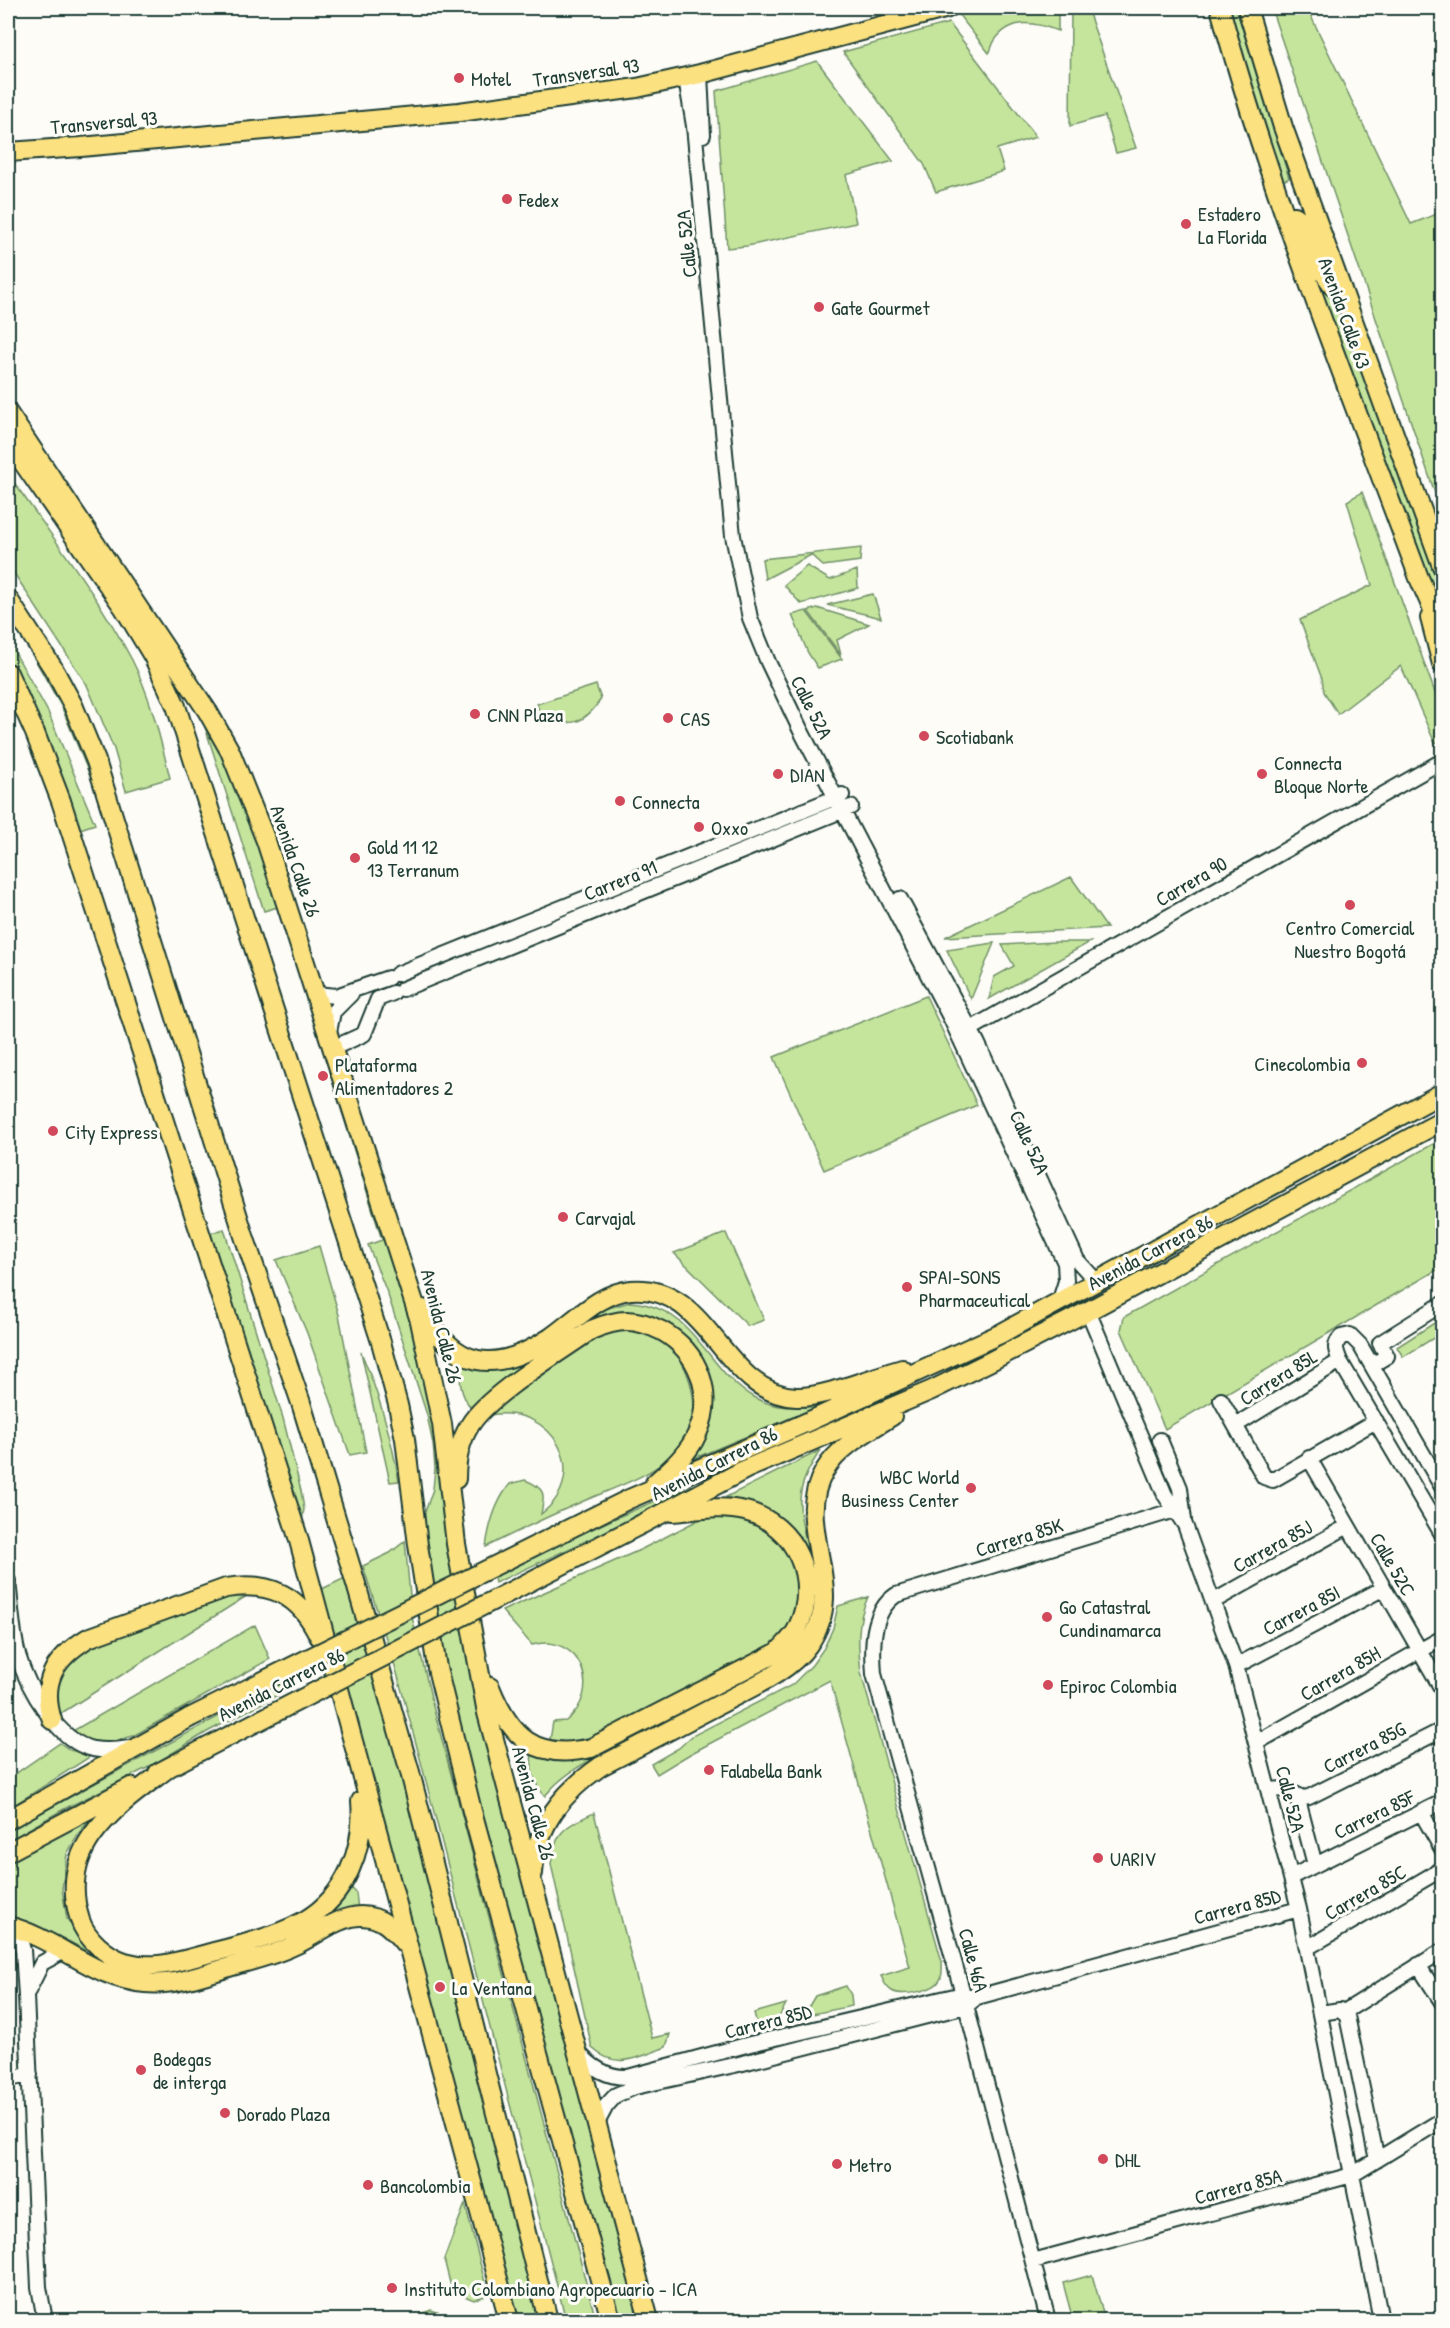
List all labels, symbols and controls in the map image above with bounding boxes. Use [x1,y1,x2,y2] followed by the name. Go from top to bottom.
[531,51,641,93] street label: Transversal 93
[471,65,512,92] place label: Motel
[452,71,466,85] marker: Motel
[49,104,159,140] street label: Transversal 93
[518,186,559,213] place label: Fedex
[500,192,514,206] marker: Fedex
[1198,200,1267,250] place label: Estadero La Florida
[669,209,703,279] street label: Calle 52A
[1179,217,1193,231] marker: Estadero La Florida
[1312,254,1378,372] street label: Avenida Calle 63
[831,294,931,321] place label: Gate Gourmet
[812,300,826,314] marker: Gate Gourmet
[785,671,839,743] street label: Calle 52A
[487,701,563,728] place label: CNN Plaza
[680,705,710,732] place label: CAS
[468,707,482,721] marker: CNN Plaza
[661,711,675,725] marker: CAS
[936,723,1014,750] place label: Scotiabank
[917,729,931,743] marker: Scotiabank
[1274,749,1369,799] place label: Connecta Bloque Norte
[790,761,825,788] place label: DIAN
[771,767,785,781] marker: DIAN
[1255,767,1269,781] marker: Connecta Bloque Norte
[632,788,700,815] place label: Connecta
[613,794,627,808] marker: Connecta
[264,801,328,921] street label: Avenida Calle 26
[711,814,748,841] place label: Oxxo
[692,820,706,834] marker: Oxxo
[367,833,459,883] place label: Gold 11 12 13 Terranum
[1150,850,1232,912] street label: Carrera 90
[348,851,362,865] marker: Gold 11 12 13 Terranum
[579,853,661,907] street label: Carrera 91
[1343,898,1357,912] marker: Centro Comercial Nuestro Bogotá
[1286,914,1415,964] place label: Centro Comercial Nuestro Bogotá
[1254,1050,1350,1077] place label: Cinecolombia
[335,1051,454,1101] place label: Plataforma Alimentadores 2
[1355,1056,1369,1070] marker: Cinecolombia
[316,1069,330,1083] marker: Plataforma Alimentadores 2
[1003,1106,1057,1179] street label: Calle 52A
[65,1118,158,1145] place label: City Express
[46,1124,60,1138] marker: City Express
[575,1204,636,1231] place label: Carvajal
[1083,1208,1217,1296] street label: Avenida Carrera 86
[556,1210,570,1224] marker: Carvajal
[919,1263,1031,1313] place label: SPAI-SONS Pharmaceutical
[415,1266,469,1386] street label: Avenida Calle 26
[900,1280,914,1294] marker: SPAI-SONS Pharmaceutical
[1234,1343,1322,1411] street label: Carrera 85L
[646,1420,782,1506] street label: Avenida Carrera 86
[841,1463,959,1513] place label: WBC World Business Center
[964,1481,978,1495] marker: WBC World Business Center
[972,1511,1066,1563] street label: Carrera 85K
[1227,1513,1317,1579] street label: Carrera 85J
[1364,1527,1422,1601] street label: Calle 52C
[1258,1578,1344,1642] street label: Carrera 85I
[1059,1593,1161,1643] place label: Go Catastral Cundinamarca
[1040,1610,1054,1624] marker: Go Catastral Cundinamarca
[1295,1639,1385,1707] street label: Carrera 85H
[213,1641,349,1727] street label: Avenida Carrera 86
[1060,1672,1177,1699] place label: Epiroc Colombia
[1041,1678,1055,1692] marker: Epiroc Colombia
[1318,1715,1410,1779] street label: Carrera 85G
[506,1743,562,1863] street label: Avenida Calle 26
[720,1757,822,1784] place label: Falabella Bank
[702,1763,716,1777] marker: Falabella Bank
[1270,1763,1312,1835] street label: Calle 52A
[1329,1783,1419,1845] street label: Carrera 85F
[1110,1845,1157,1872] place label: UARIV
[1091,1851,1105,1865] marker: UARIV
[1319,1858,1411,1926] street label: Carrera 85C
[1191,1881,1284,1931] street label: Carrera 85D
[953,1925,996,1995] street label: Calle 46A
[452,1974,532,2001] place label: La Ventana
[433,1980,447,1994] marker: La Ventana
[722,1997,815,2045] street label: Carrera 85D
[153,2045,226,2095] place label: Bodegas de interga
[134,2063,148,2077] marker: Bodegas de interga
[237,2100,330,2127] place label: Dorado Plaza
[218,2106,232,2120] marker: Dorado Plaza
[1115,2146,1141,2173] place label: DHL
[849,2151,892,2178] place label: Metro
[1096,2152,1110,2166] marker: DHL
[830,2157,844,2171] marker: Metro
[1191,2161,1285,2211] street label: Carrera 85A
[380,2172,471,2199] place label: Bancolombia
[361,2178,375,2192] marker: Bancolombia
[404,2275,697,2302] place label: Instituto Colombiano Agropecuario - ICA
[385,2281,399,2295] marker: Instituto Colombiano Agropecuario - ICA

